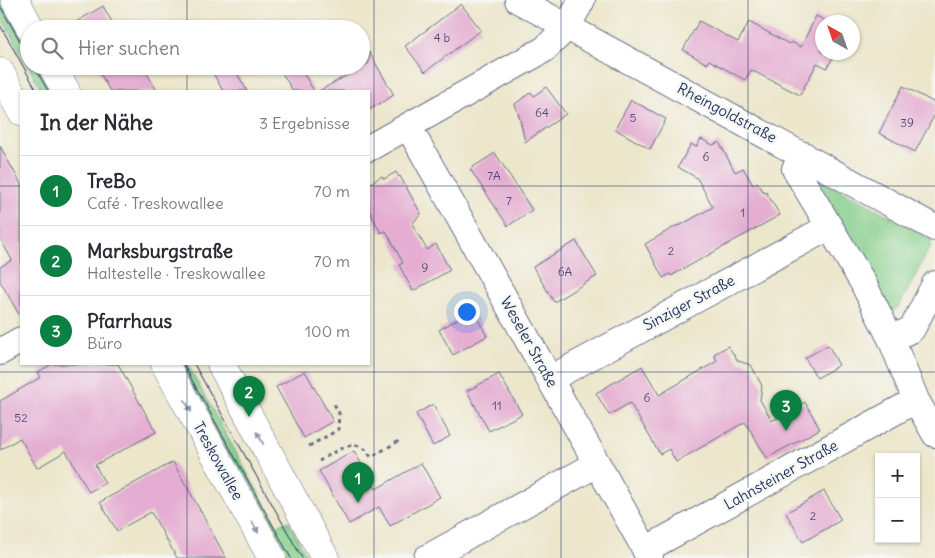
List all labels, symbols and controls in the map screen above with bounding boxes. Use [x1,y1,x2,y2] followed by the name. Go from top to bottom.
[815,15,860,60] north arrow
[20,20,370,75] search box
[434,30,451,45] house number: 4 b
[38,34,66,62] icon: search
[78,36,180,60] text: Hier suchen
[674,78,780,147] street label: Rheingoldstraße
[535,105,549,120] house number: 64
[40,109,153,136] text: In der Nähe
[630,110,637,125] house number: 5
[259,113,350,133] text: 3 Ergebnisse
[900,115,914,130] house number: 39
[703,149,710,164] house number: 6
[487,168,501,183] house number: 7A
[87,169,136,193] text: TreBo
[53,181,59,201] text: 1
[314,181,350,201] text: 70 m
[87,193,224,213] text: Café · Treskowallee
[506,193,512,208] house number: 7
[741,205,745,220] house number: 1
[87,239,233,263] text: Marksburgstraße
[668,243,675,258] house number: 2
[52,251,60,271] text: 2
[314,251,350,271] text: 70 m
[422,260,429,275] house number: 9
[87,263,266,283] text: Haltestelle · Treskowallee
[558,264,573,279] house number: 6A
[640,270,738,335] street label: Sinziger Straße
[497,293,562,391] street label: Weseler Straße
[454,299,480,325] your location
[87,309,172,333] text: Pfarrhaus
[51,321,61,341] text: 3
[305,321,350,341] text: 100 m
[87,333,122,353] text: Büro
[233,376,265,417] pin: 2
[644,390,651,405] house number: 6
[770,390,802,431] pin: 3
[492,398,502,413] house number: 11
[184,399,192,414] one-way arrow
[14,410,28,425] house number: 52
[189,418,248,503] street label: Treskowallee
[256,431,264,445] one-way arrow
[720,435,841,514] street label: Lahnsteiner Straße
[875,453,920,543] map controls
[875,453,920,498] button: +
[342,462,374,503] pin: 1
[875,498,920,543] button: −
[810,508,817,523] house number: 2
[251,519,259,534] one-way arrow

